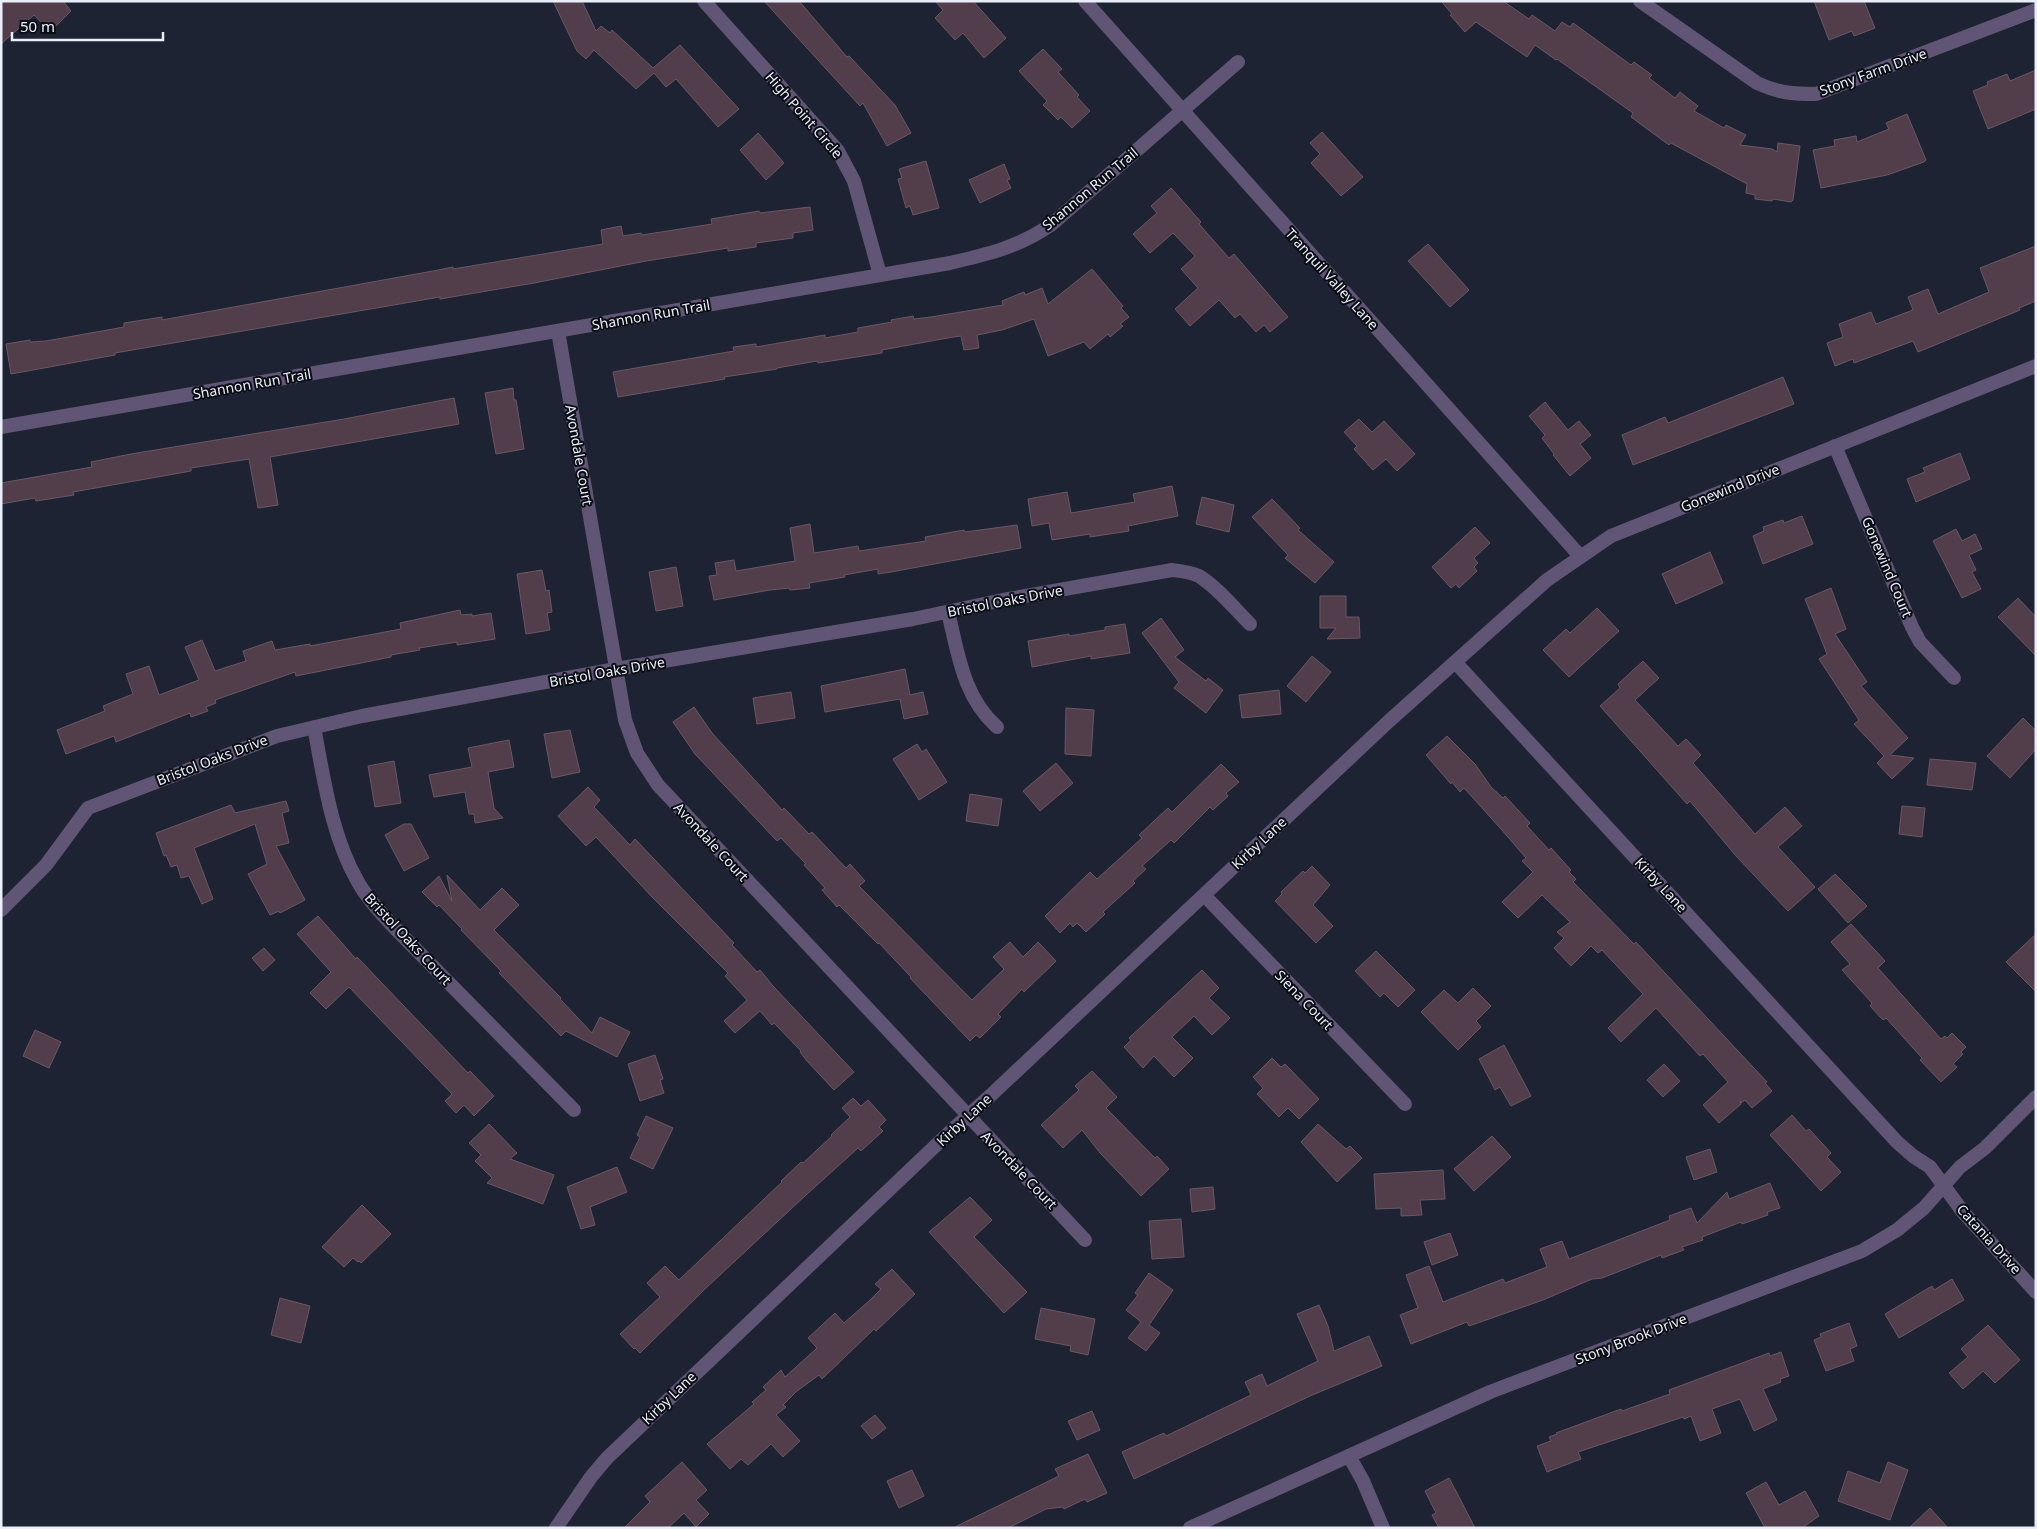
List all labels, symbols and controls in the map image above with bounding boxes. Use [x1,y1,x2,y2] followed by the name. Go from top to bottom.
[12,10,164,42] scale bar
[20,16,55,36] text: 50 m
[1817,43,1929,100] street label: Stony Farm Drive
[761,67,847,162] street label: High Point Circle
[1038,143,1142,234] street label: Shannon Run Trail
[1282,224,1383,334] street label: Tranquil Valley Lane
[590,295,711,334] street label: Shannon Run Trail
[191,364,312,403] street label: Shannon Run Trail
[561,403,598,507] street label: Avondale Court
[1678,459,1782,516] street label: Gonewind Drive
[1858,514,1917,620] street label: Gonewind Court
[946,580,1064,621] street label: Bristol Oaks Drive
[548,652,666,691] street label: Bristol Oaks Drive
[154,730,270,789] street label: Bristol Oaks Drive
[670,798,753,885] street label: Avondale Court
[1227,812,1290,873] street label: Kirby Lane
[1631,853,1692,916] street label: Kirby Lane
[361,889,456,989] street label: Bristol Oaks Court
[1271,966,1338,1034] street label: Siena Court
[932,1089,995,1150] street label: Kirby Lane
[977,1127,1061,1213] street label: Avondale Court
[1953,1200,2026,1278] street label: Catania Drive
[1572,1308,1689,1369] street label: Stony Brook Drive
[637,1367,700,1428] street label: Kirby Lane

